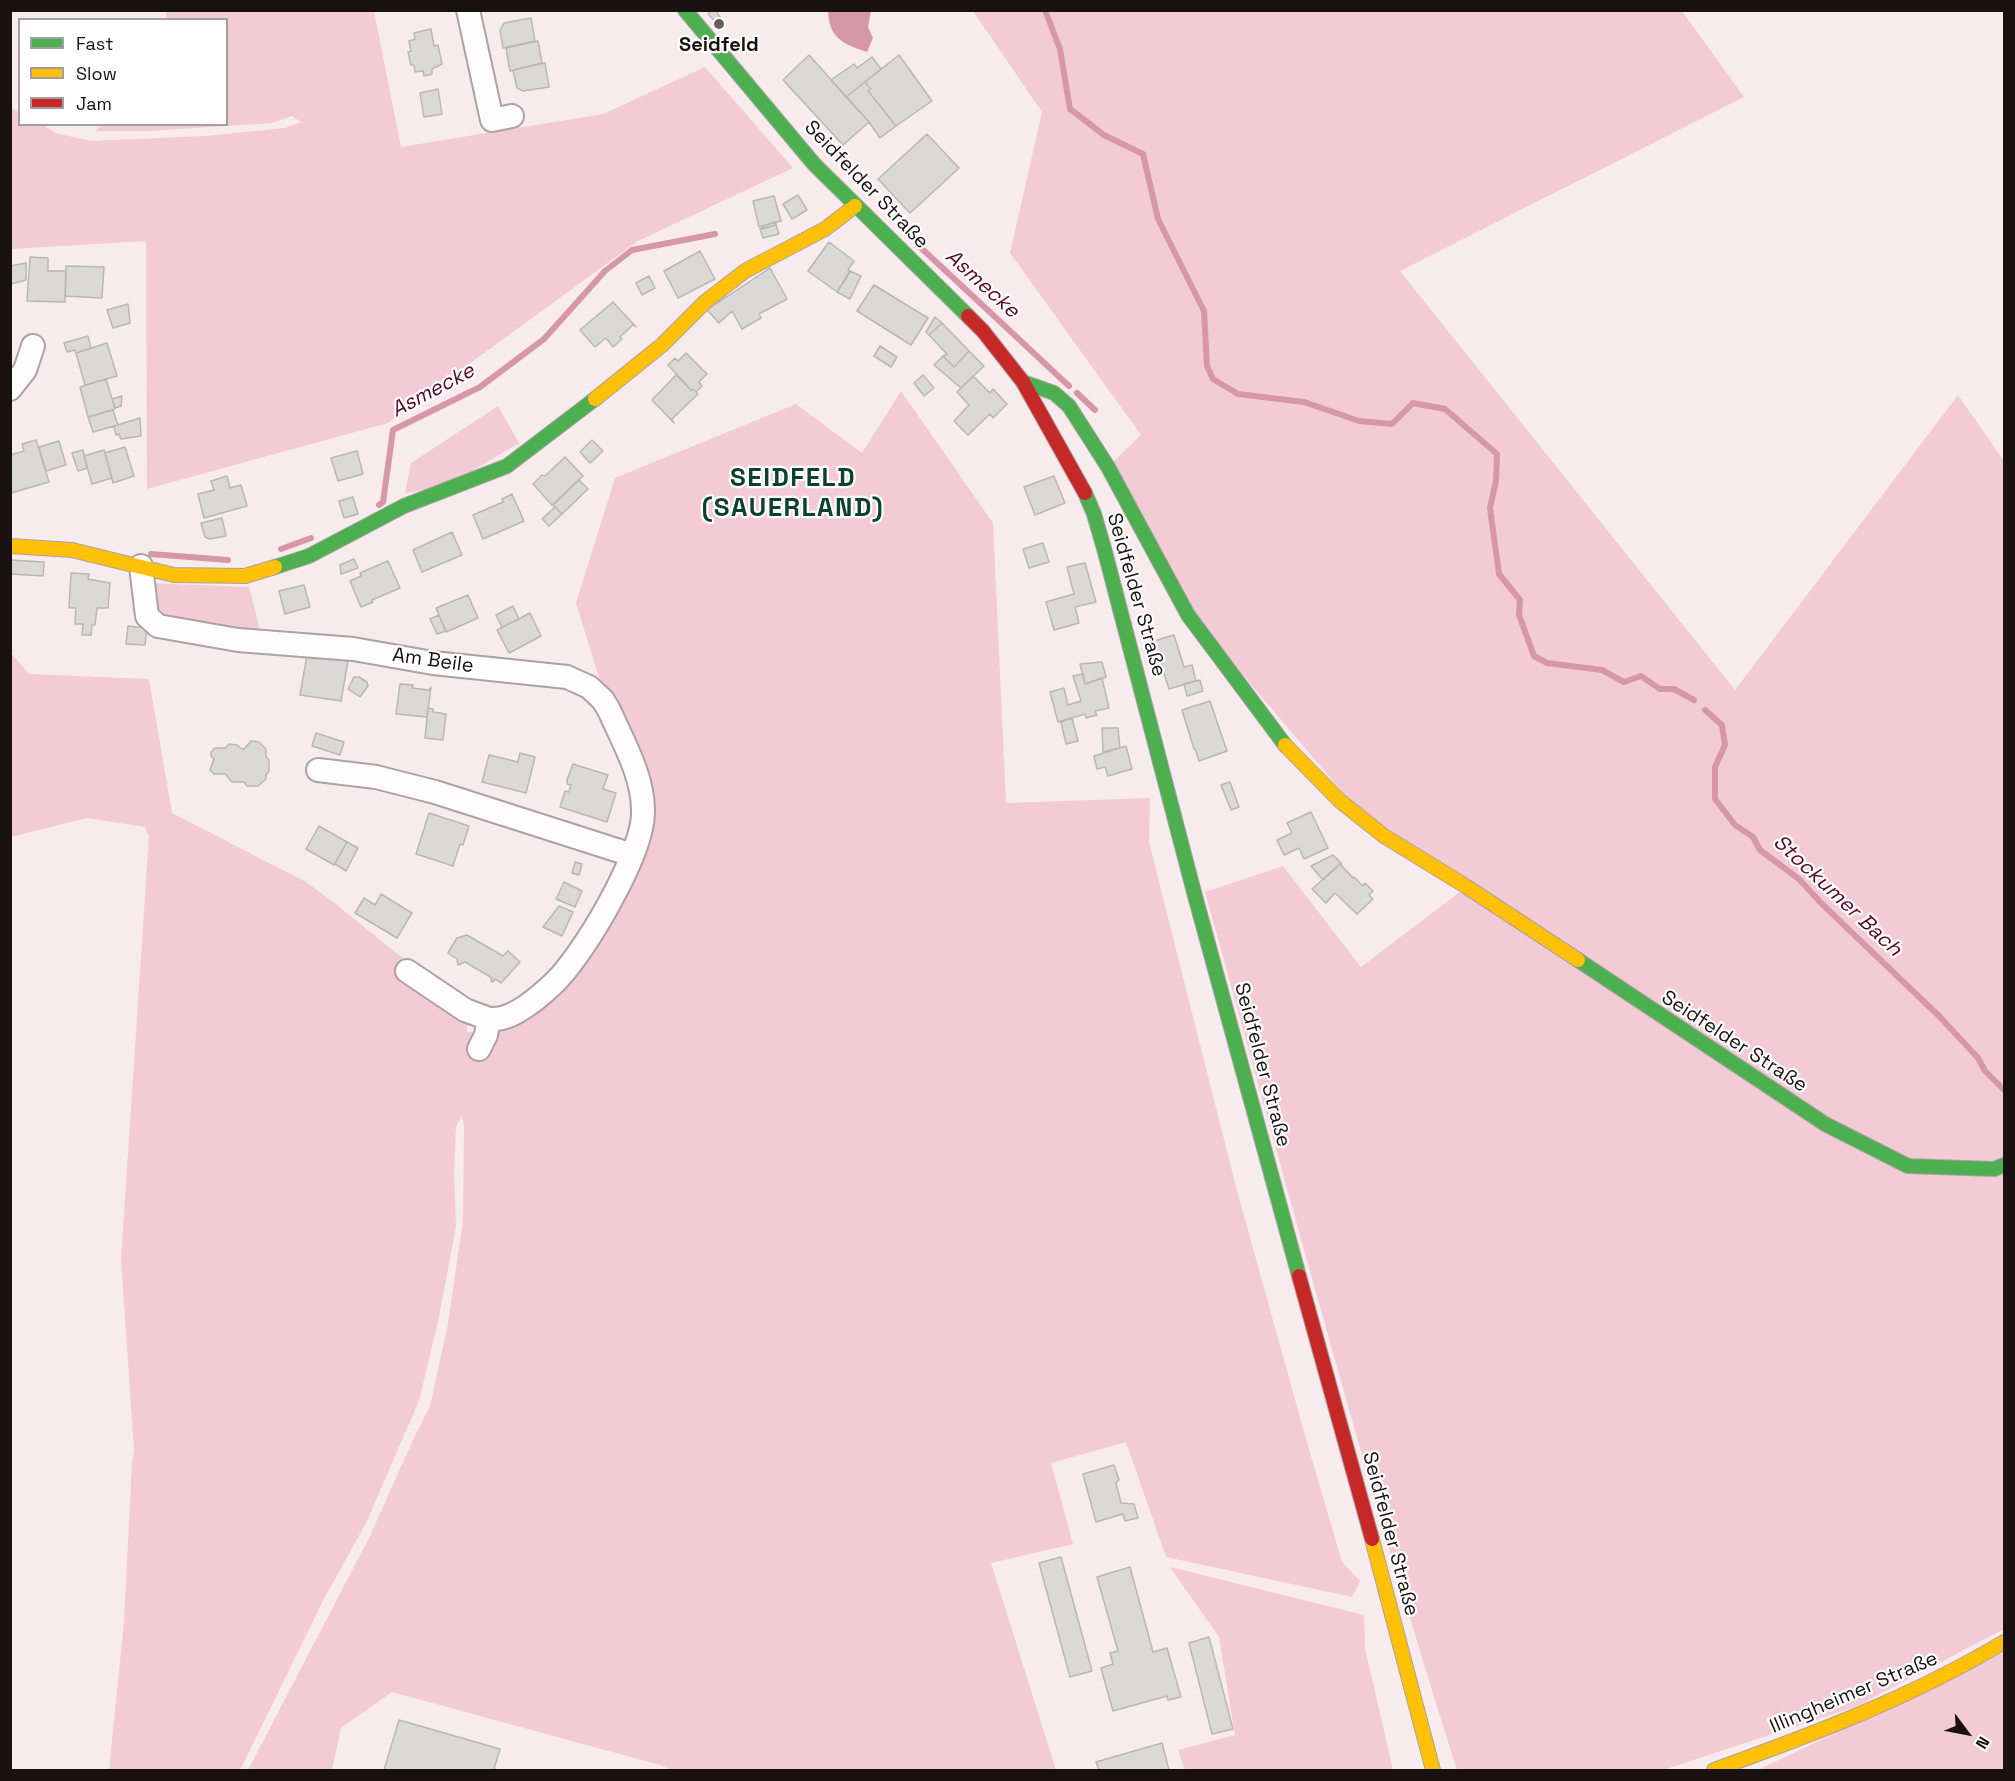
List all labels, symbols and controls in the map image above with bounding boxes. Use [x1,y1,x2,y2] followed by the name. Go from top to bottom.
[712,17,726,31] marker: Seidfeld
[18,18,228,126] legend
[76,32,113,55] text: Fast
[679,34,759,58] place label: Seidfeld
[76,62,117,85] text: Slow
[76,92,112,115] text: Jam
[799,116,933,254] street label: Seidfelder Straße
[940,244,1024,324] water label: Asmecke
[387,359,479,423] water label: Asmecke
[702,463,884,524] district label: SEIDFELD (SAUERLAND)
[1101,510,1171,680] street label: Seidfelder Straße
[391,643,475,679] street label: Am Beile
[1767,830,1907,962] water label: Stockumer Bach
[1229,980,1295,1150] street label: Seidfelder Straße
[1657,986,1811,1098] street label: Seidfelder Straße
[1357,1449,1423,1619] street label: Seidfelder Straße
[1766,1647,1942,1739] street label: Illingheimer Straße
[1937,1703,1997,1763] north arrow
[1971,1733,1994,1753] text: N

